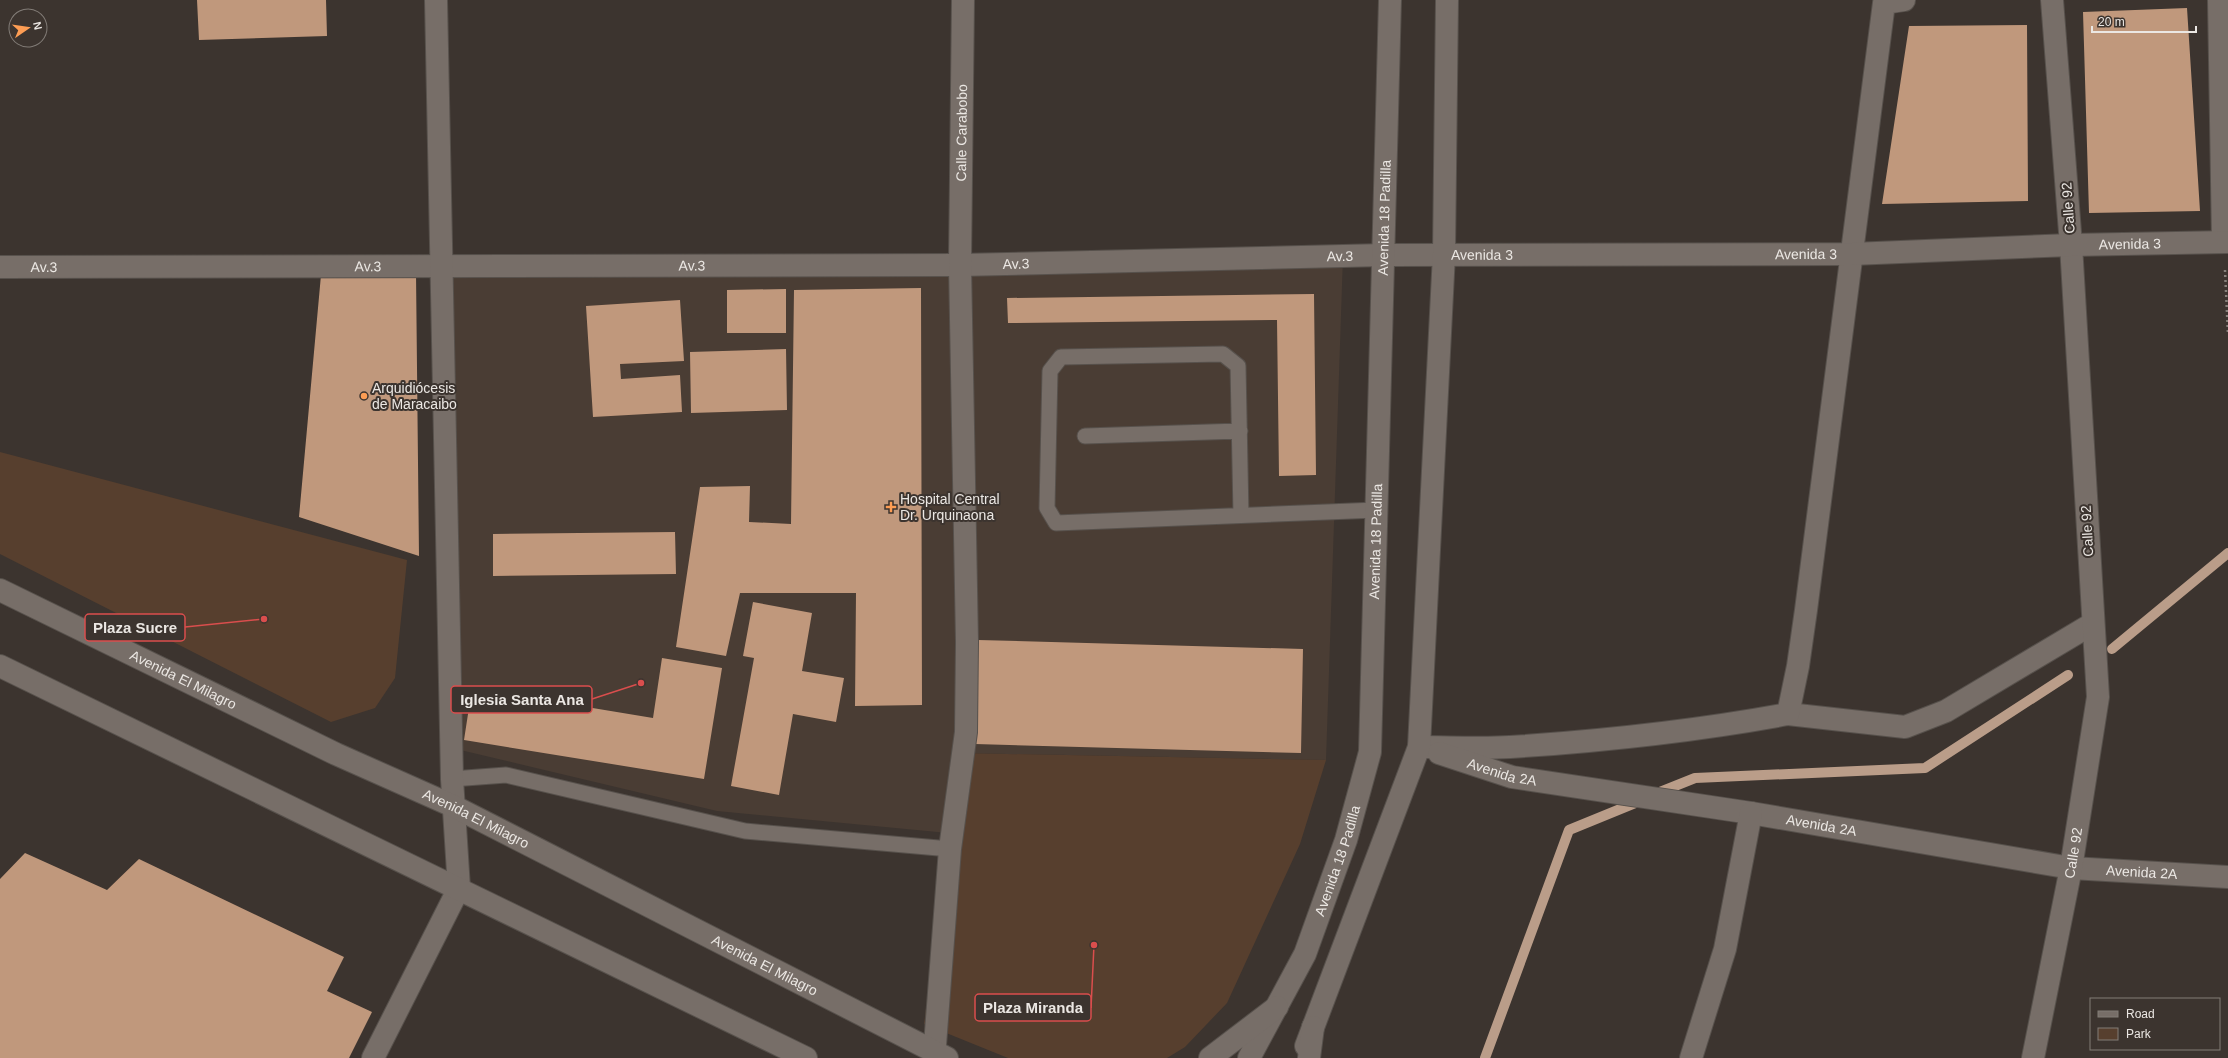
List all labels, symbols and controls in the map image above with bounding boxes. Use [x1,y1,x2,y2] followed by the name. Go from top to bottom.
[8,8,48,48] north arrow
[2092,8,2196,34] scale bar
[2098,15,2125,29] text: 20 m
[31,21,44,31] text: N
[953,84,970,182] street label: Calle Carabobo
[1375,159,1394,276] street label: Avenida 18 Padilla
[2058,182,2078,234] street label: Calle 92
[2099,235,2161,252] street label: Avenida 3
[1775,246,1837,262] street label: Avenida 3
[1451,247,1513,263] street label: Avenida 3
[1326,248,1354,264] street label: Av.3
[1002,255,1030,272] street label: Av.3
[355,258,382,274] street label: Av.3
[679,258,706,274] street label: Av.3
[31,259,58,275] street label: Av.3
[372,380,457,412] place label: Arquidiócesis de Maracaibo
[359,391,369,401] marker: Arquidiócesis de Maracaibo
[1366,483,1385,600] street label: Avenida 18 Padilla
[900,491,1000,523] place label: Hospital Central Dr. Urquinaona
[885,501,897,513] marker: Hospital Central Dr. Urquinaona
[2078,505,2096,557] street label: Calle 92
[85,614,185,641] callout: Plaza Sucre
[93,619,177,636] text: Plaza Sucre
[127,647,239,712] street label: Avenida El Milagro
[451,686,592,713] callout: Iglesia Santa Ana
[460,691,584,708] text: Iglesia Santa Ana
[1465,755,1538,789] street label: Avenida 2A
[420,786,532,852] street label: Avenida El Milagro
[1311,803,1363,918] street label: Avenida 18 Padilla
[1785,811,1859,839] street label: Avenida 2A
[2061,826,2085,880] street label: Calle 92
[2106,862,2178,882] street label: Avenida 2A
[709,931,821,999] street label: Avenida El Milagro
[975,994,1091,1021] callout: Plaza Miranda
[2090,998,2220,1050] legend
[983,999,1084,1016] text: Plaza Miranda
[2126,1007,2155,1021] text: Road
[2126,1027,2152,1041] text: Park

